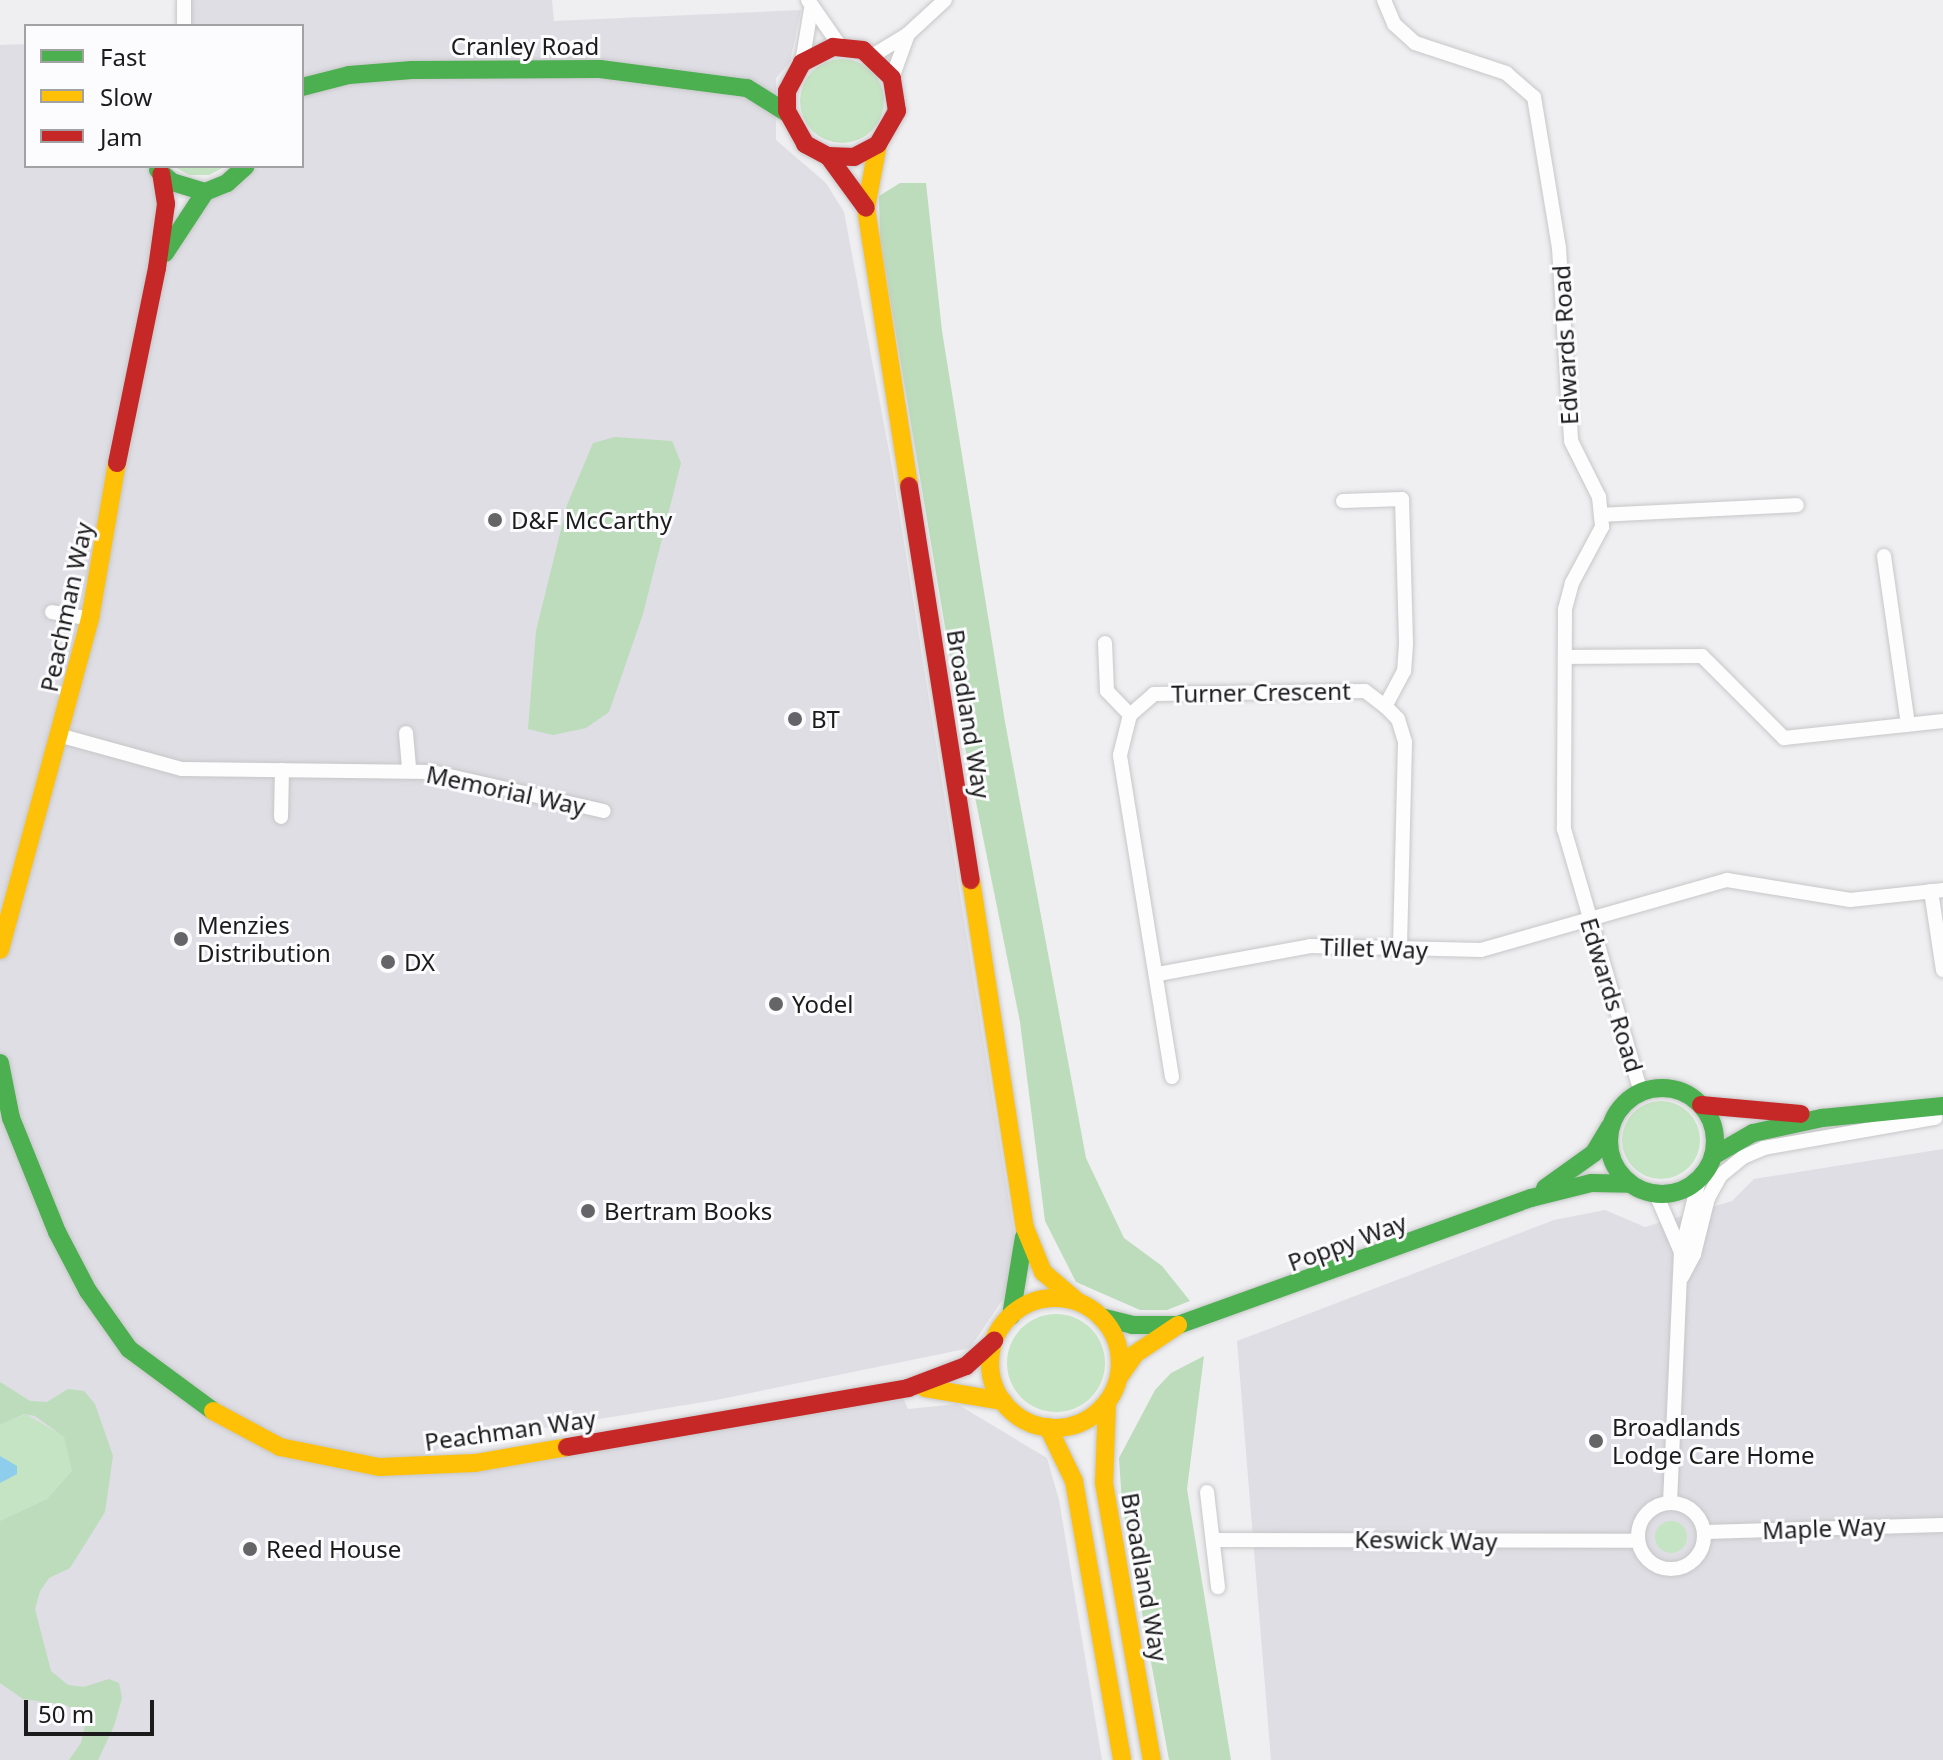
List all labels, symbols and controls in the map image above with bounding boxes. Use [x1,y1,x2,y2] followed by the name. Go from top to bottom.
[24,24,304,168] legend
[451,32,599,60] street label: Cranley Road
[100,40,146,73] text: Fast
[100,80,152,113] text: Slow
[100,120,142,153] text: Jam
[1546,264,1584,426] street label: Edwards Road
[511,506,672,534] place label: D&F McCarthy
[486,511,504,529] marker: D&F McCarthy
[34,520,98,694] street label: Peachman Way
[941,627,997,801] street label: Broadland Way
[1171,676,1351,708] street label: Turner Crescent
[811,705,840,733] place label: BT
[786,710,804,728] marker: BT
[424,759,588,821] street label: Memorial Way
[197,911,331,967] place label: Menzies Distribution
[1575,914,1649,1076] street label: Edwards Road
[172,930,190,948] marker: Menzies Distribution
[1320,932,1428,964] street label: Tillet Way
[404,948,435,976] place label: DX
[379,953,397,971] marker: DX
[792,990,853,1018] place label: Yodel
[767,995,785,1013] marker: Yodel
[604,1197,772,1225] place label: Bertram Books
[579,1202,597,1220] marker: Bertram Books
[1284,1207,1410,1277] street label: Poppy Way
[423,1404,597,1456] street label: Peachman Way
[1612,1413,1815,1469] place label: Broadlands Lodge Care Home
[1587,1432,1605,1450] marker: Broadlands Lodge Care Home
[1116,1490,1174,1664] street label: Broadland Way
[1762,1511,1886,1545] street label: Maple Way
[1354,1524,1498,1556] street label: Keswick Way
[266,1535,401,1563] place label: Reed House
[241,1540,259,1558] marker: Reed House
[28,1684,158,1734] scale bar
[38,1697,94,1730] text: 50 m

